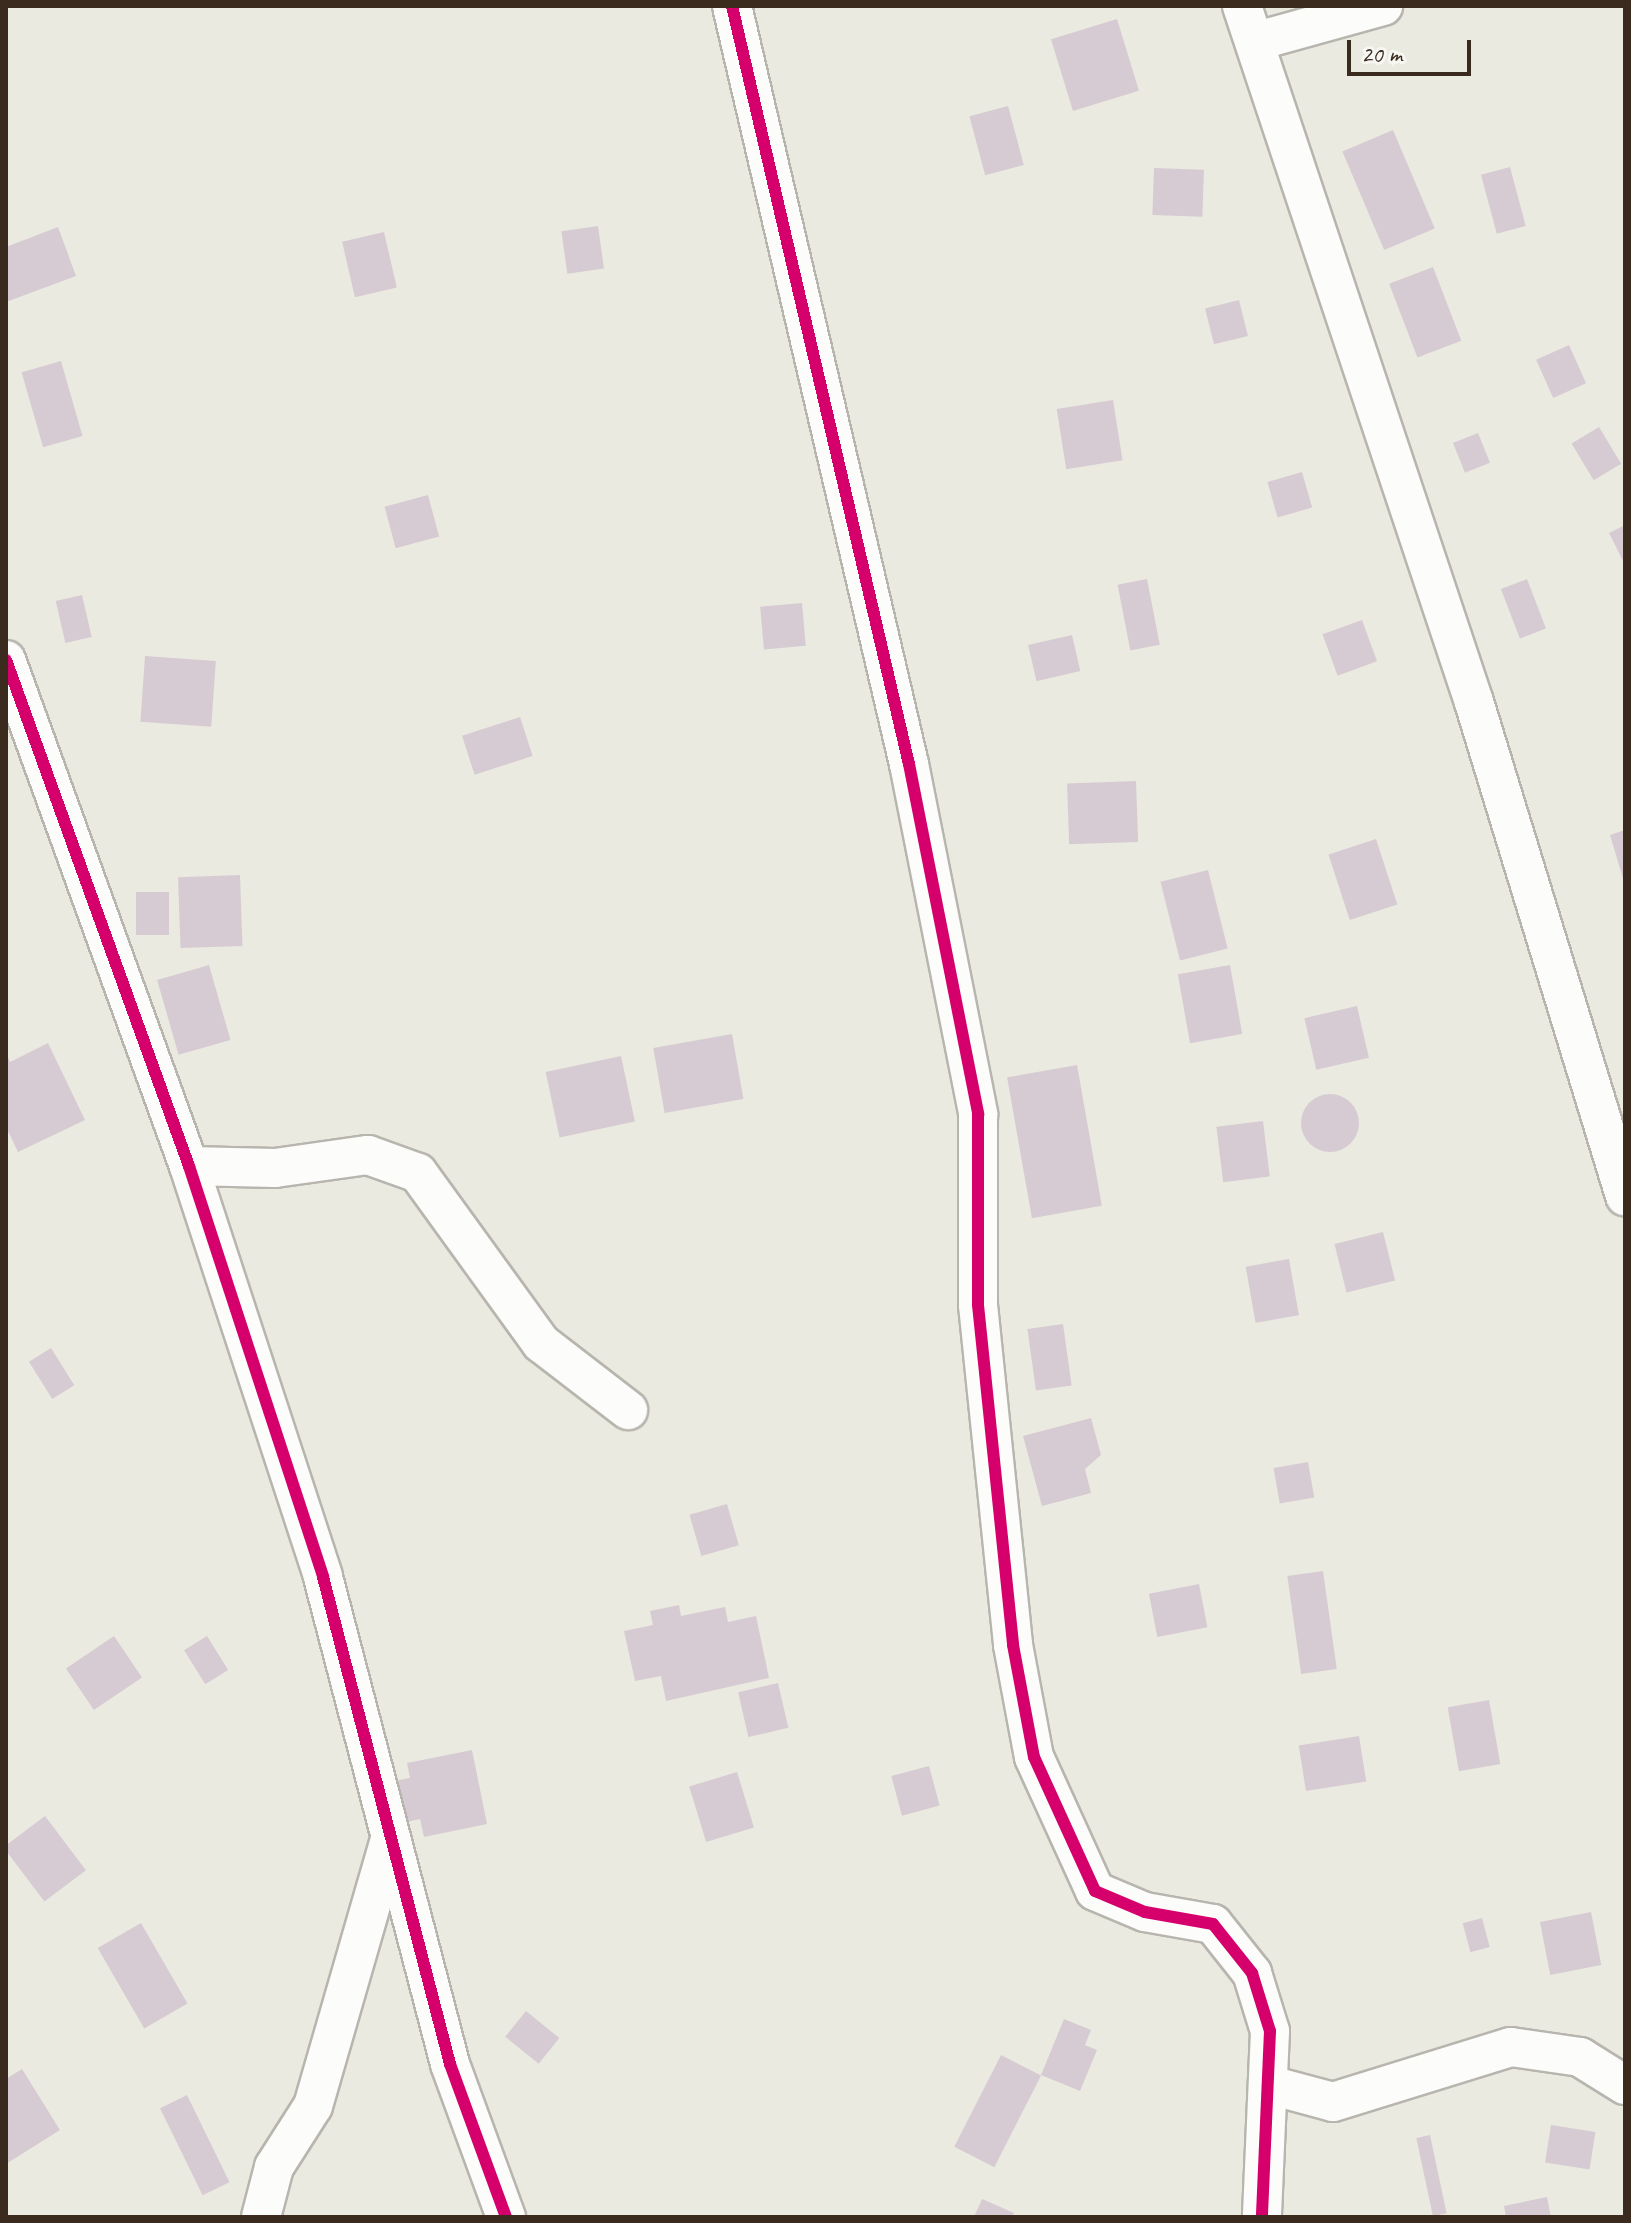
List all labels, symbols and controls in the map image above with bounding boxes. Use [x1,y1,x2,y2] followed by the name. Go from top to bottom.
[1351,24,1475,74] scale bar
[1361,39,1402,69] text: 20 m

